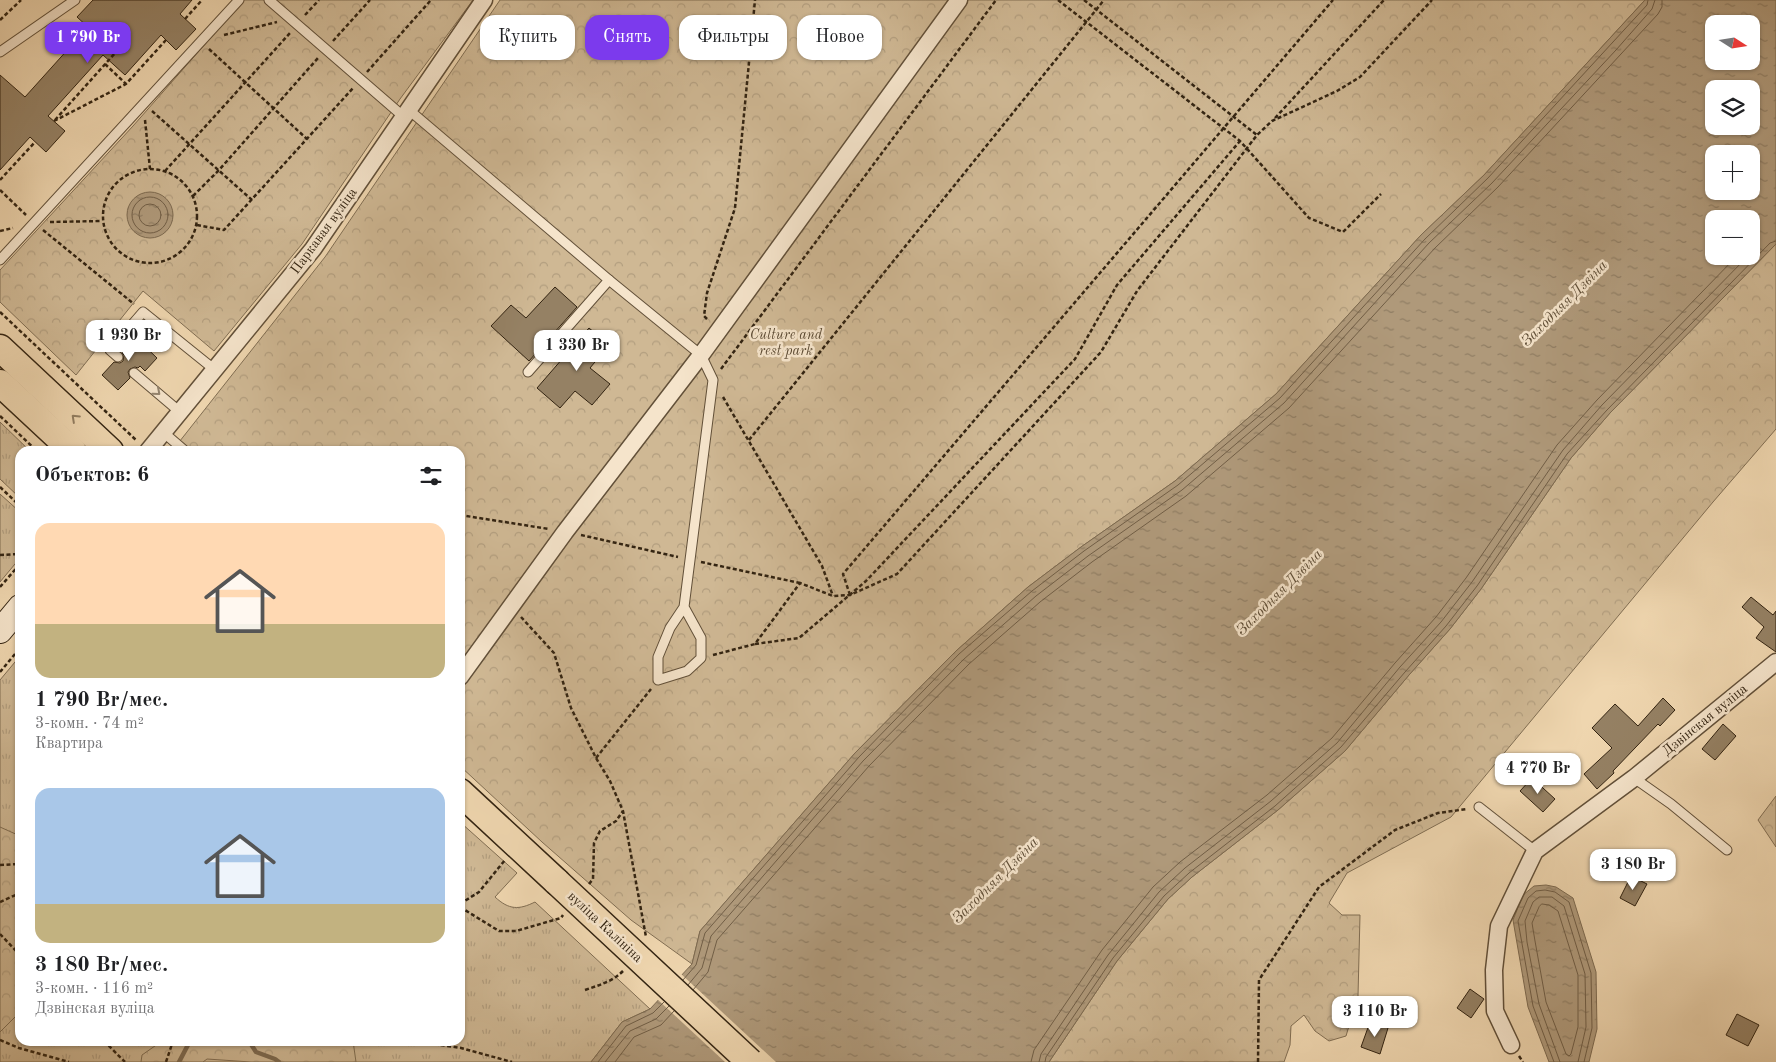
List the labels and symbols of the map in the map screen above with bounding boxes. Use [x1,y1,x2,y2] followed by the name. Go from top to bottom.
[1705,15,1760,70] north arrow
[36,22,140,64] pin: 1 790 Br
[288,185,360,277] street label: Паркавая вуліца
[1518,257,1611,350] water label: Заходняя Дзвіна
[77,320,181,362] pin: 1 930 Br
[750,328,823,359] park label: Culture and rest park
[525,330,629,372] pin: 1 330 Br
[151,387,160,395] one-way arrow
[71,415,80,424] one-way arrow
[1233,546,1326,639] water label: Заходняя Дзвіна
[1660,682,1750,758] street label: Дзвінская вуліца
[1486,752,1590,795] pin: 4 770 Br
[949,834,1042,927] water label: Заходняя Дзвіна
[1581,848,1685,891] pin: 3 180 Br
[565,889,645,965] street label: вуліца Калініна
[1323,996,1427,1038] pin: 3 110 Br

